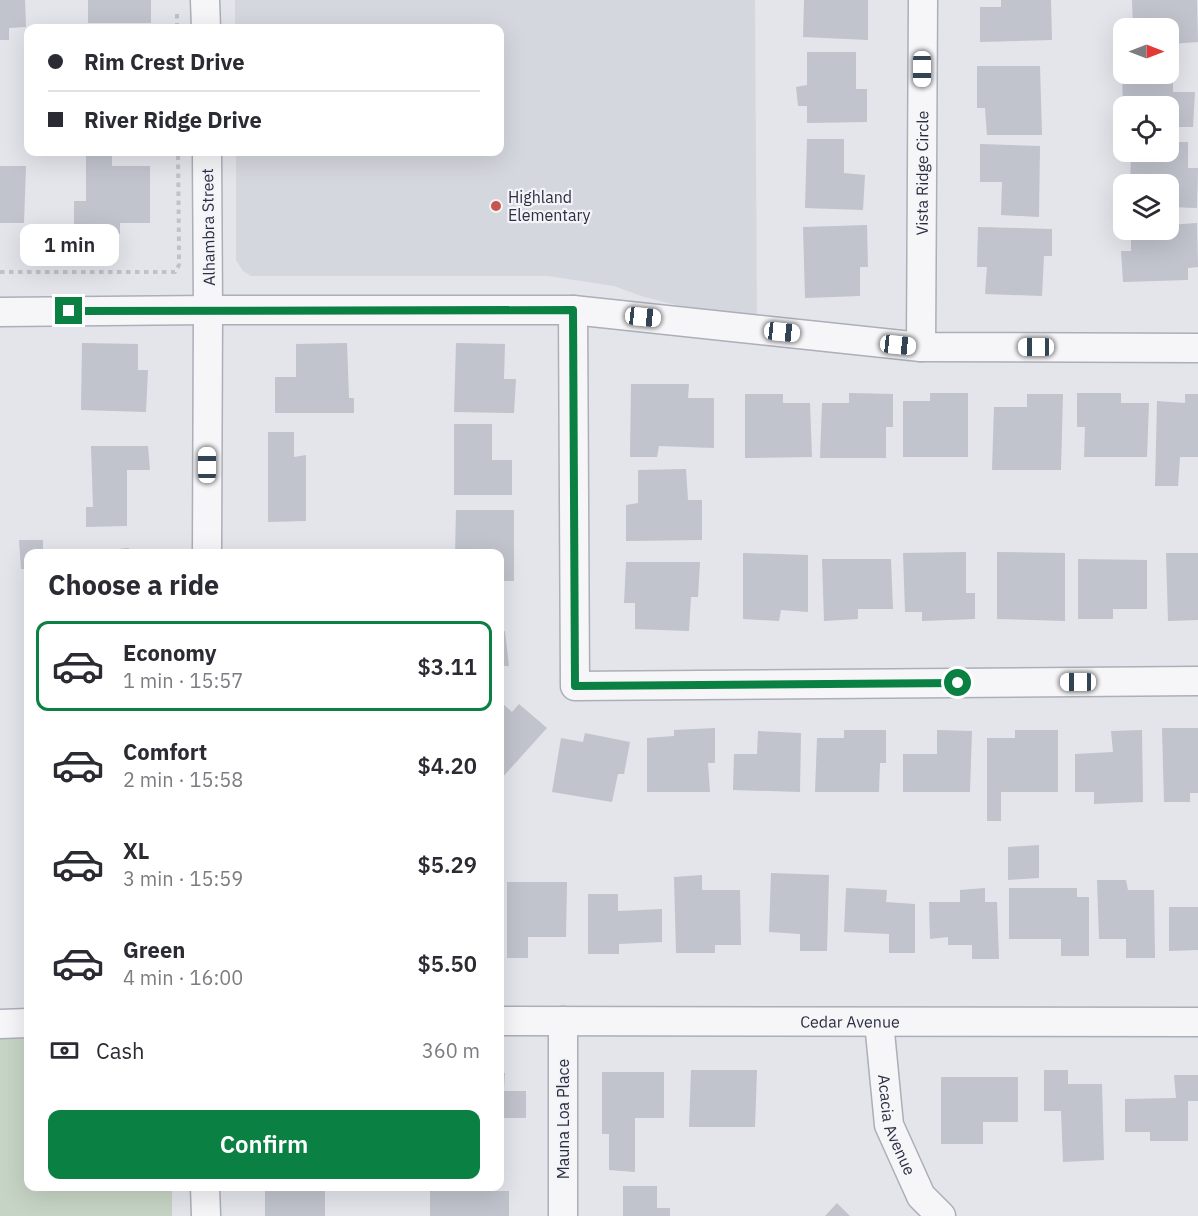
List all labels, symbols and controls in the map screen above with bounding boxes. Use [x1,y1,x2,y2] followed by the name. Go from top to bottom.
[1113,18,1179,84] north arrow
[1113,18,1179,240] map controls
[84,47,245,76] text: Rim Crest Drive
[913,51,931,87] car
[1113,96,1179,162] button: locate
[84,105,262,134] text: River Ridge Drive
[912,110,932,235] street label: Vista Ridge Circle
[197,168,219,286] street label: Alhambra Street
[1113,174,1179,240] button: layers
[508,187,590,225] place label: Highland Elementary
[489,199,503,213] marker: Highland Elementary
[20,224,118,266] callout: 1 min
[44,231,95,258] text: 1 min
[55,297,82,324] route end
[624,306,662,328] car
[763,321,801,343] car
[879,334,917,356] car
[1018,338,1054,356] car
[198,447,216,483] car
[48,567,219,602] text: Choose a ride
[123,638,217,667] text: Economy
[51,639,105,693] icon: car
[418,652,477,681] text: $3.11
[123,667,243,694] text: 1 min · 15:57
[944,669,971,696] route start
[1060,673,1096,691] car
[123,737,207,766] text: Comfort
[51,738,105,792] icon: car
[418,751,477,780] text: $4.20
[123,766,243,793] text: 2 min · 15:58
[123,836,149,865] text: XL
[51,837,105,891] icon: car
[418,850,477,879] text: $5.29
[123,865,243,892] text: 3 min · 15:59
[123,935,185,964] text: Green
[51,936,105,990] icon: car
[418,949,477,978] text: $5.50
[123,964,243,991] text: 4 min · 16:00
[800,1011,900,1032] street label: Cedar Avenue
[48,1034,81,1067] icon: cash
[96,1036,145,1065] text: Cash
[422,1037,480,1064] text: 360 m
[553,1059,573,1179] street label: Mauna Loa Place
[874,1073,920,1178] street label: Acacia Avenue
[48,1110,480,1179] button: Confirm

